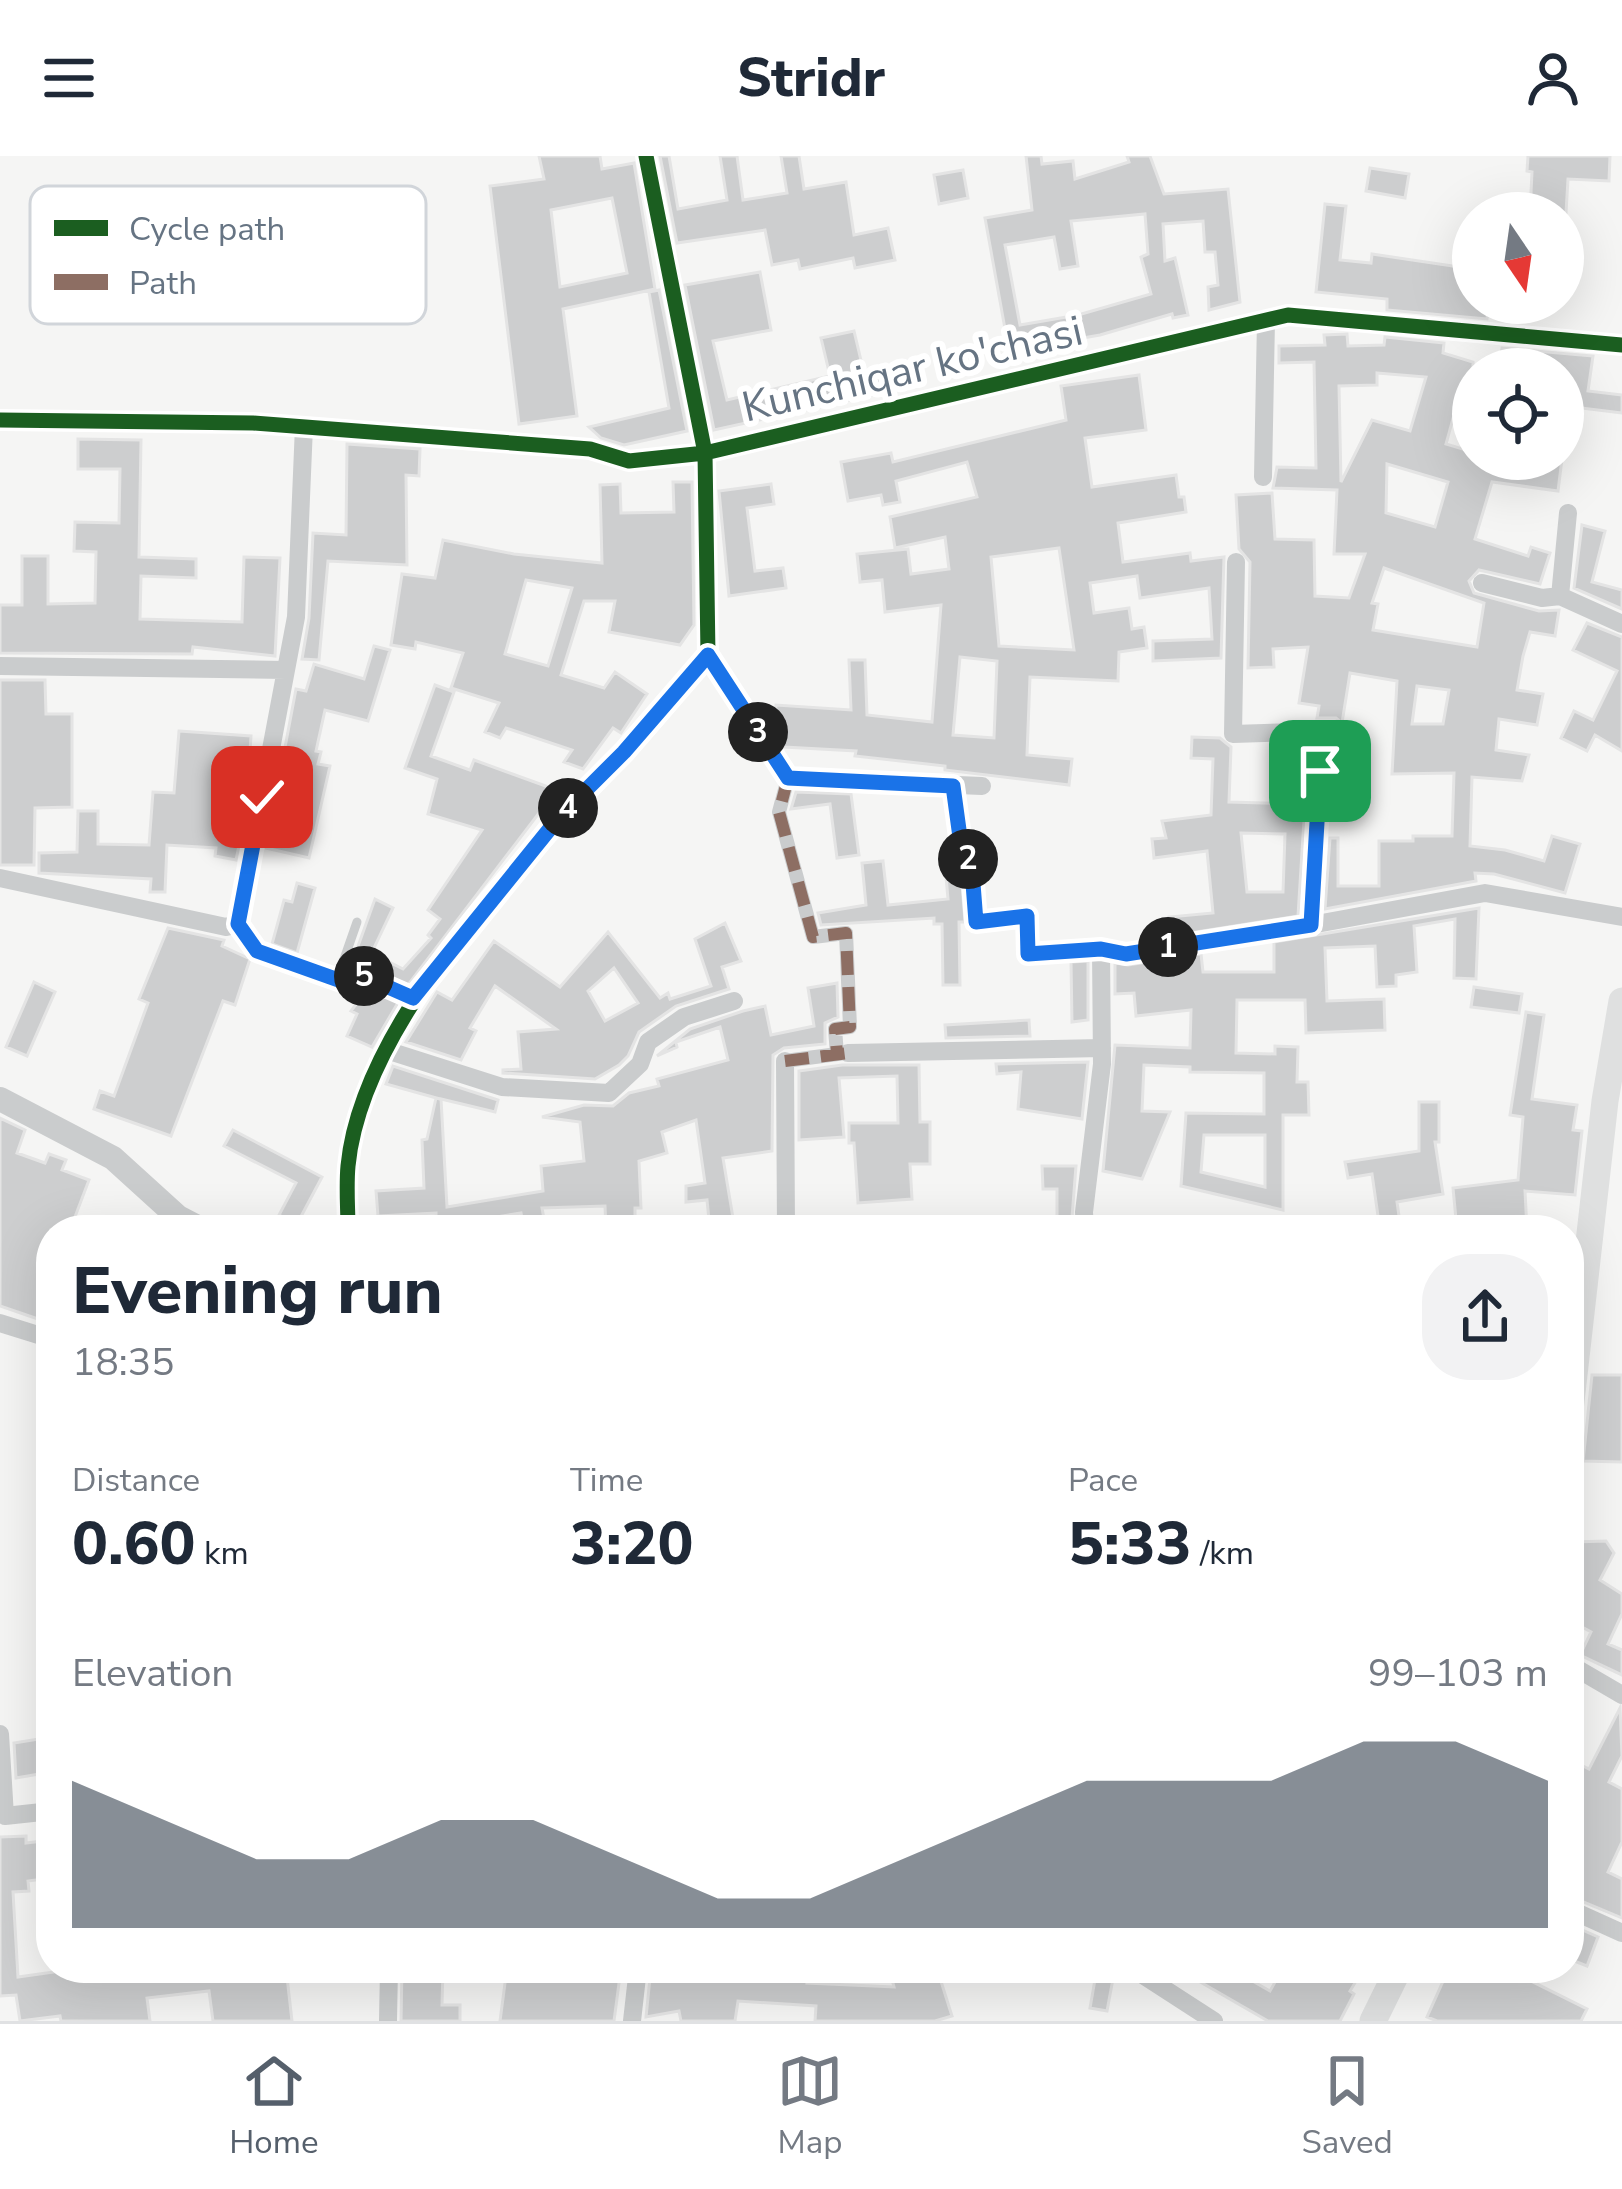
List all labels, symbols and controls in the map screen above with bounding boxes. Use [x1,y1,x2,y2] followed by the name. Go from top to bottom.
[737,41,885,115] text: Stridr
[36,45,102,111] icon: menu
[1520,45,1586,111] icon: person
[30,186,426,324] legend
[1452,192,1584,324] north arrow
[1452,192,1584,480] map controls
[129,207,285,252] text: Cycle path
[129,261,197,306] text: Path
[737,303,1088,436] street label: Kunchiqar ko'chasi
[1452,348,1584,480] button: locate
[728,702,788,762] pin: 3
[748,709,768,754] text: 3
[1269,720,1371,822] pin
[1287,738,1353,804] icon: arrive
[211,746,313,848] pin
[229,764,295,830] icon: check
[538,778,598,838] pin: 4
[558,785,578,830] text: 4
[938,829,998,889] pin: 2
[958,836,978,881] text: 2
[1138,917,1198,977] pin: 1
[1158,924,1178,969] text: 1
[334,946,394,1006] pin: 5
[354,953,374,998] text: 5
[72,1246,443,1336] text: Evening run
[1422,1254,1548,1380] button: share
[72,1336,175,1389] text: 18:35
[72,1458,200,1503] text: Distance
[570,1458,643,1503] text: Time
[1068,1458,1138,1503] text: Pace
[72,1503,196,1585] text: 0.60
[570,1503,694,1585] text: 3:20
[1068,1503,1192,1585] text: 5:33
[196,1531,249,1576] text: km
[1192,1531,1254,1576] text: /km
[72,1647,233,1700] text: Elevation
[1368,1647,1548,1700] text: 99–103 m
[229,2048,319,2165] tab: Home
[777,2048,843,2165] tab: Map
[1302,2048,1393,2165] tab: Saved

